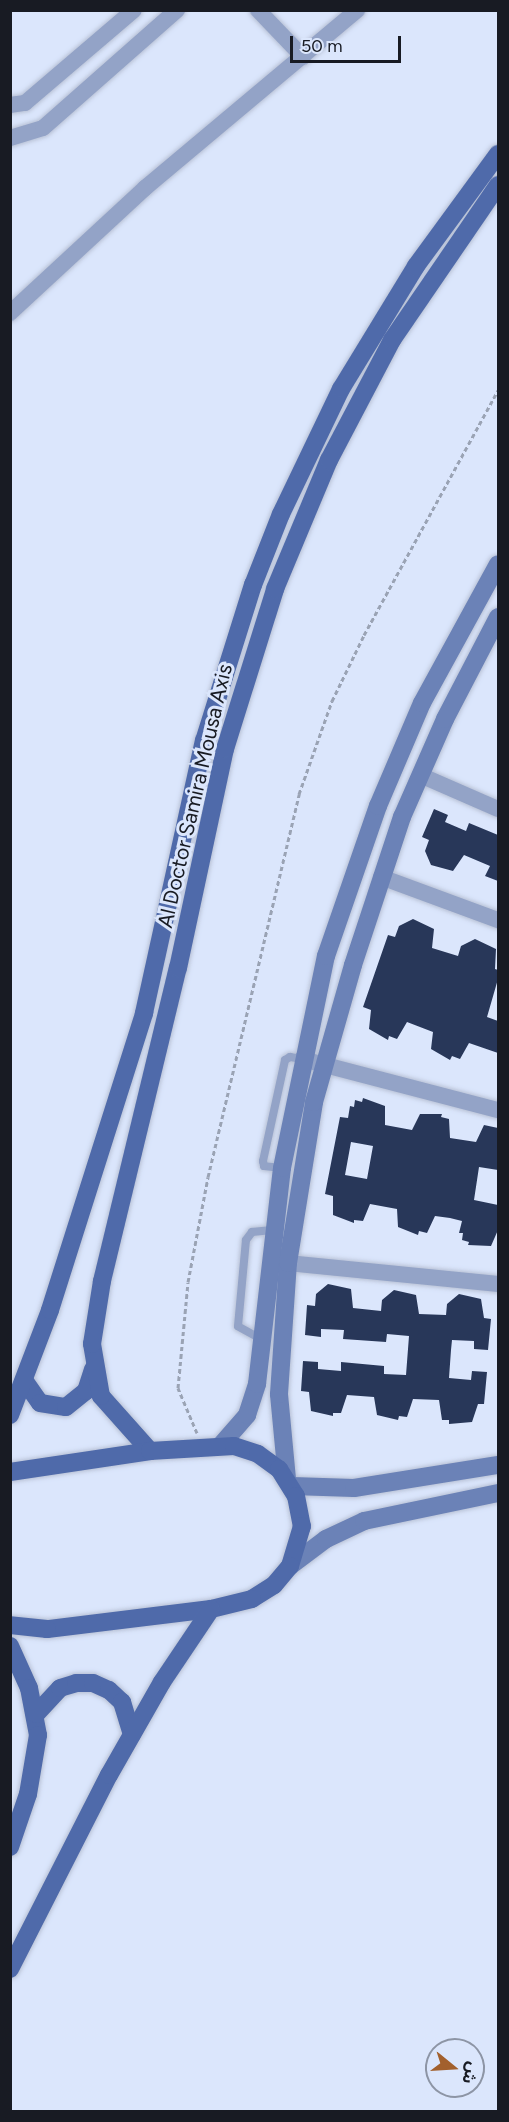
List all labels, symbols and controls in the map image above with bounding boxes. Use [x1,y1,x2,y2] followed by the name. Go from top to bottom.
[293,24,404,62] scale bar
[301,35,343,57] text: 50 m
[152,662,238,930] street label: Al Doctor Samira Mousa Axis
[425,2038,485,2098] north arrow
[458,2060,483,2086] text: ش

